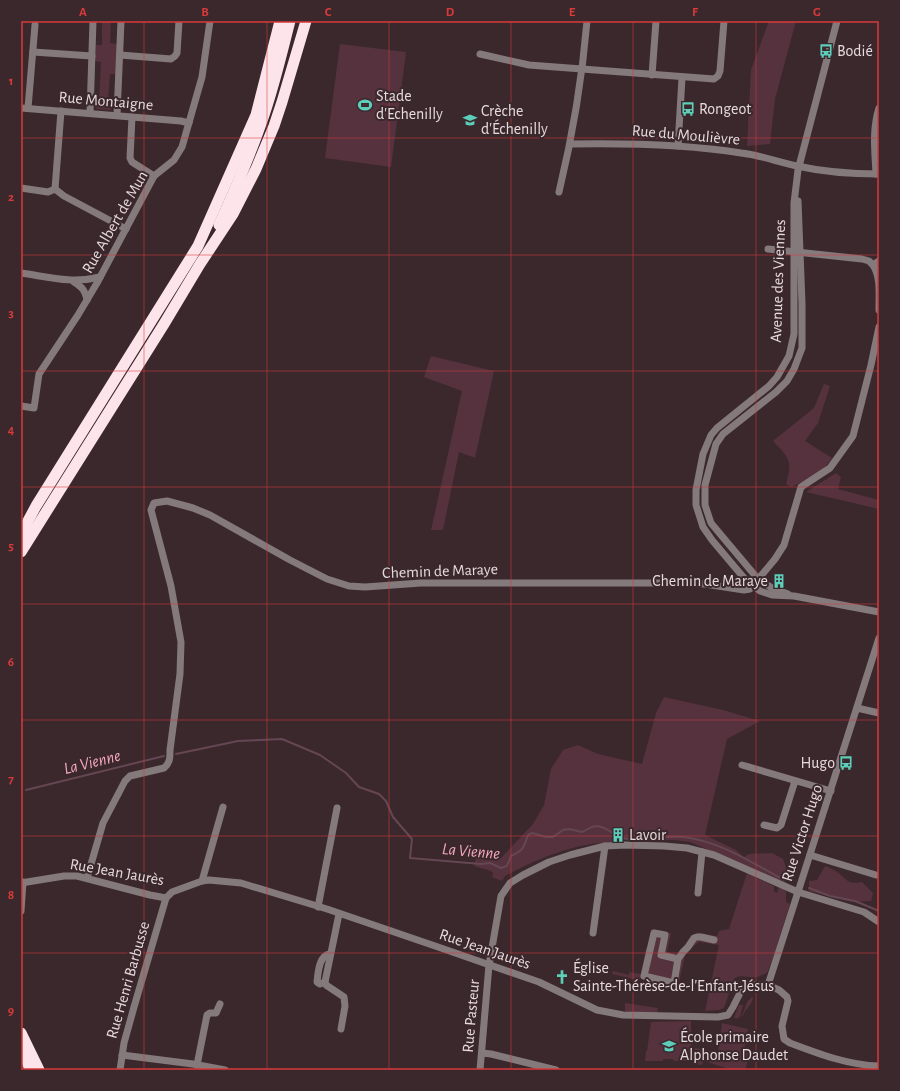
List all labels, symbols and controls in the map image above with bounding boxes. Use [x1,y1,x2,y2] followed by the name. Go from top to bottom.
[79,6,87,19] text: A
[201,6,209,19] text: B
[325,6,332,19] text: C
[446,6,455,19] text: D
[569,6,576,19] text: E
[692,6,699,19] text: F
[813,6,821,19] text: G
[818,43,834,59] bus stop icon: Bodié
[837,43,873,59] place label: Bodié
[9,75,13,88] text: 1
[376,88,443,123] place label: Stade d'Echenilly
[58,89,154,113] street label: Rue Montaigne
[357,97,373,113] sports icon: Stade d'Echenilly
[680,101,696,117] bus stop icon: Rongeot
[699,101,751,117] place label: Rongeot
[481,103,548,138] place label: Crèche d'Échenilly
[462,112,478,128] school or university icon: Crèche d'Échenilly
[631,122,741,148] street label: Rue du Moulièvre
[79,168,151,276] street label: Rue Albert de Mun
[8,191,14,204] text: 2
[768,219,788,343] street label: Avenue des Viennes
[8,307,14,320] text: 3
[8,424,15,437] text: 4
[8,540,14,553] text: 5
[382,561,498,582] street label: Chemin de Maraye
[652,573,768,590] place label: Chemin de Maraye
[771,573,787,589] building icon: Chemin de Maraye
[8,656,14,669] text: 6
[62,747,122,777] water label: La Vienne
[800,755,835,771] place label: Hugo
[838,755,854,771] bus stop icon: Hugo
[8,773,14,786] text: 7
[779,782,825,883] street label: Rue Victor Hugo
[610,827,626,843] building icon: Lavoir
[629,827,667,843] place label: Lavoir
[441,840,501,862] water label: La Vienne
[69,856,165,888] street label: Rue Jean Jaurès
[8,889,14,902] text: 8
[104,920,152,1040] street label: Rue Henri Barbusse
[437,926,533,972] street label: Rue Jean Jaurès
[573,958,774,994] place label: Église Sainte-Thérèse-de-l'Enfant-Jésus
[554,969,570,985] church icon: Église Sainte-Thérèse-de-l'Enfant-Jésus
[460,978,482,1053] street label: Rue Pasteur
[8,1005,14,1018] text: 9
[680,1027,788,1063] place label: École primaire Alphonse Daudet
[661,1038,677,1054] school or university icon: École primaire Alphonse Daudet

